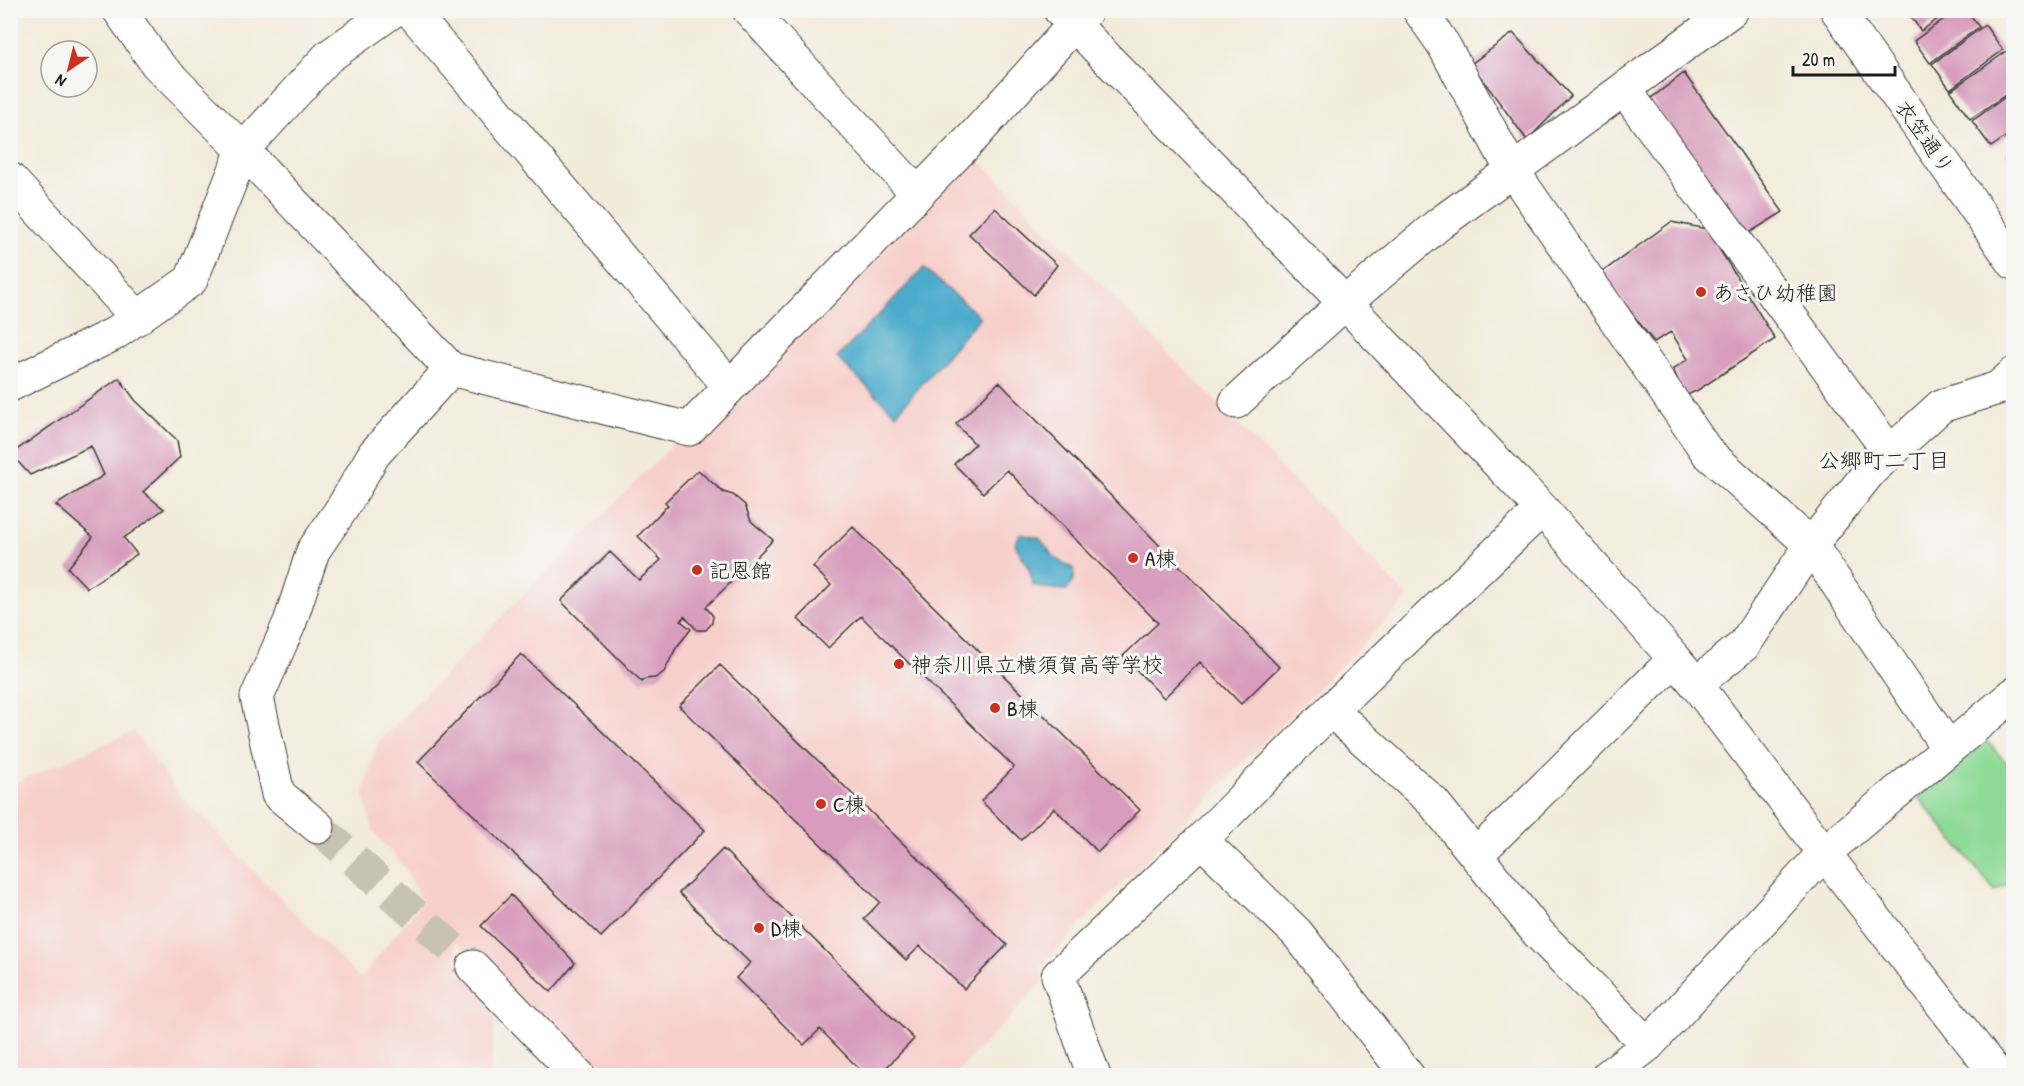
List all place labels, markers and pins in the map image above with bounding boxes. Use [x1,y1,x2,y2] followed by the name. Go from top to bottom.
[1713,278,1838,307] place label: あさひ幼稚園
[1694,285,1708,299] marker: あさひ幼稚園
[1145,544,1176,573] place label: A棟
[1126,551,1140,565] marker: A棟
[709,556,772,585] place label: 記恩館
[690,563,704,577] marker: 記恩館
[911,650,1163,679] place label: 神奈川県立横須賀高等学校
[892,657,906,671] marker: 神奈川県立横須賀高等学校
[1007,694,1039,723] place label: B棟
[988,701,1002,715] marker: B棟
[833,790,866,819] place label: C棟
[814,797,828,811] marker: C棟
[771,914,802,943] place label: D棟
[752,921,766,935] marker: D棟

